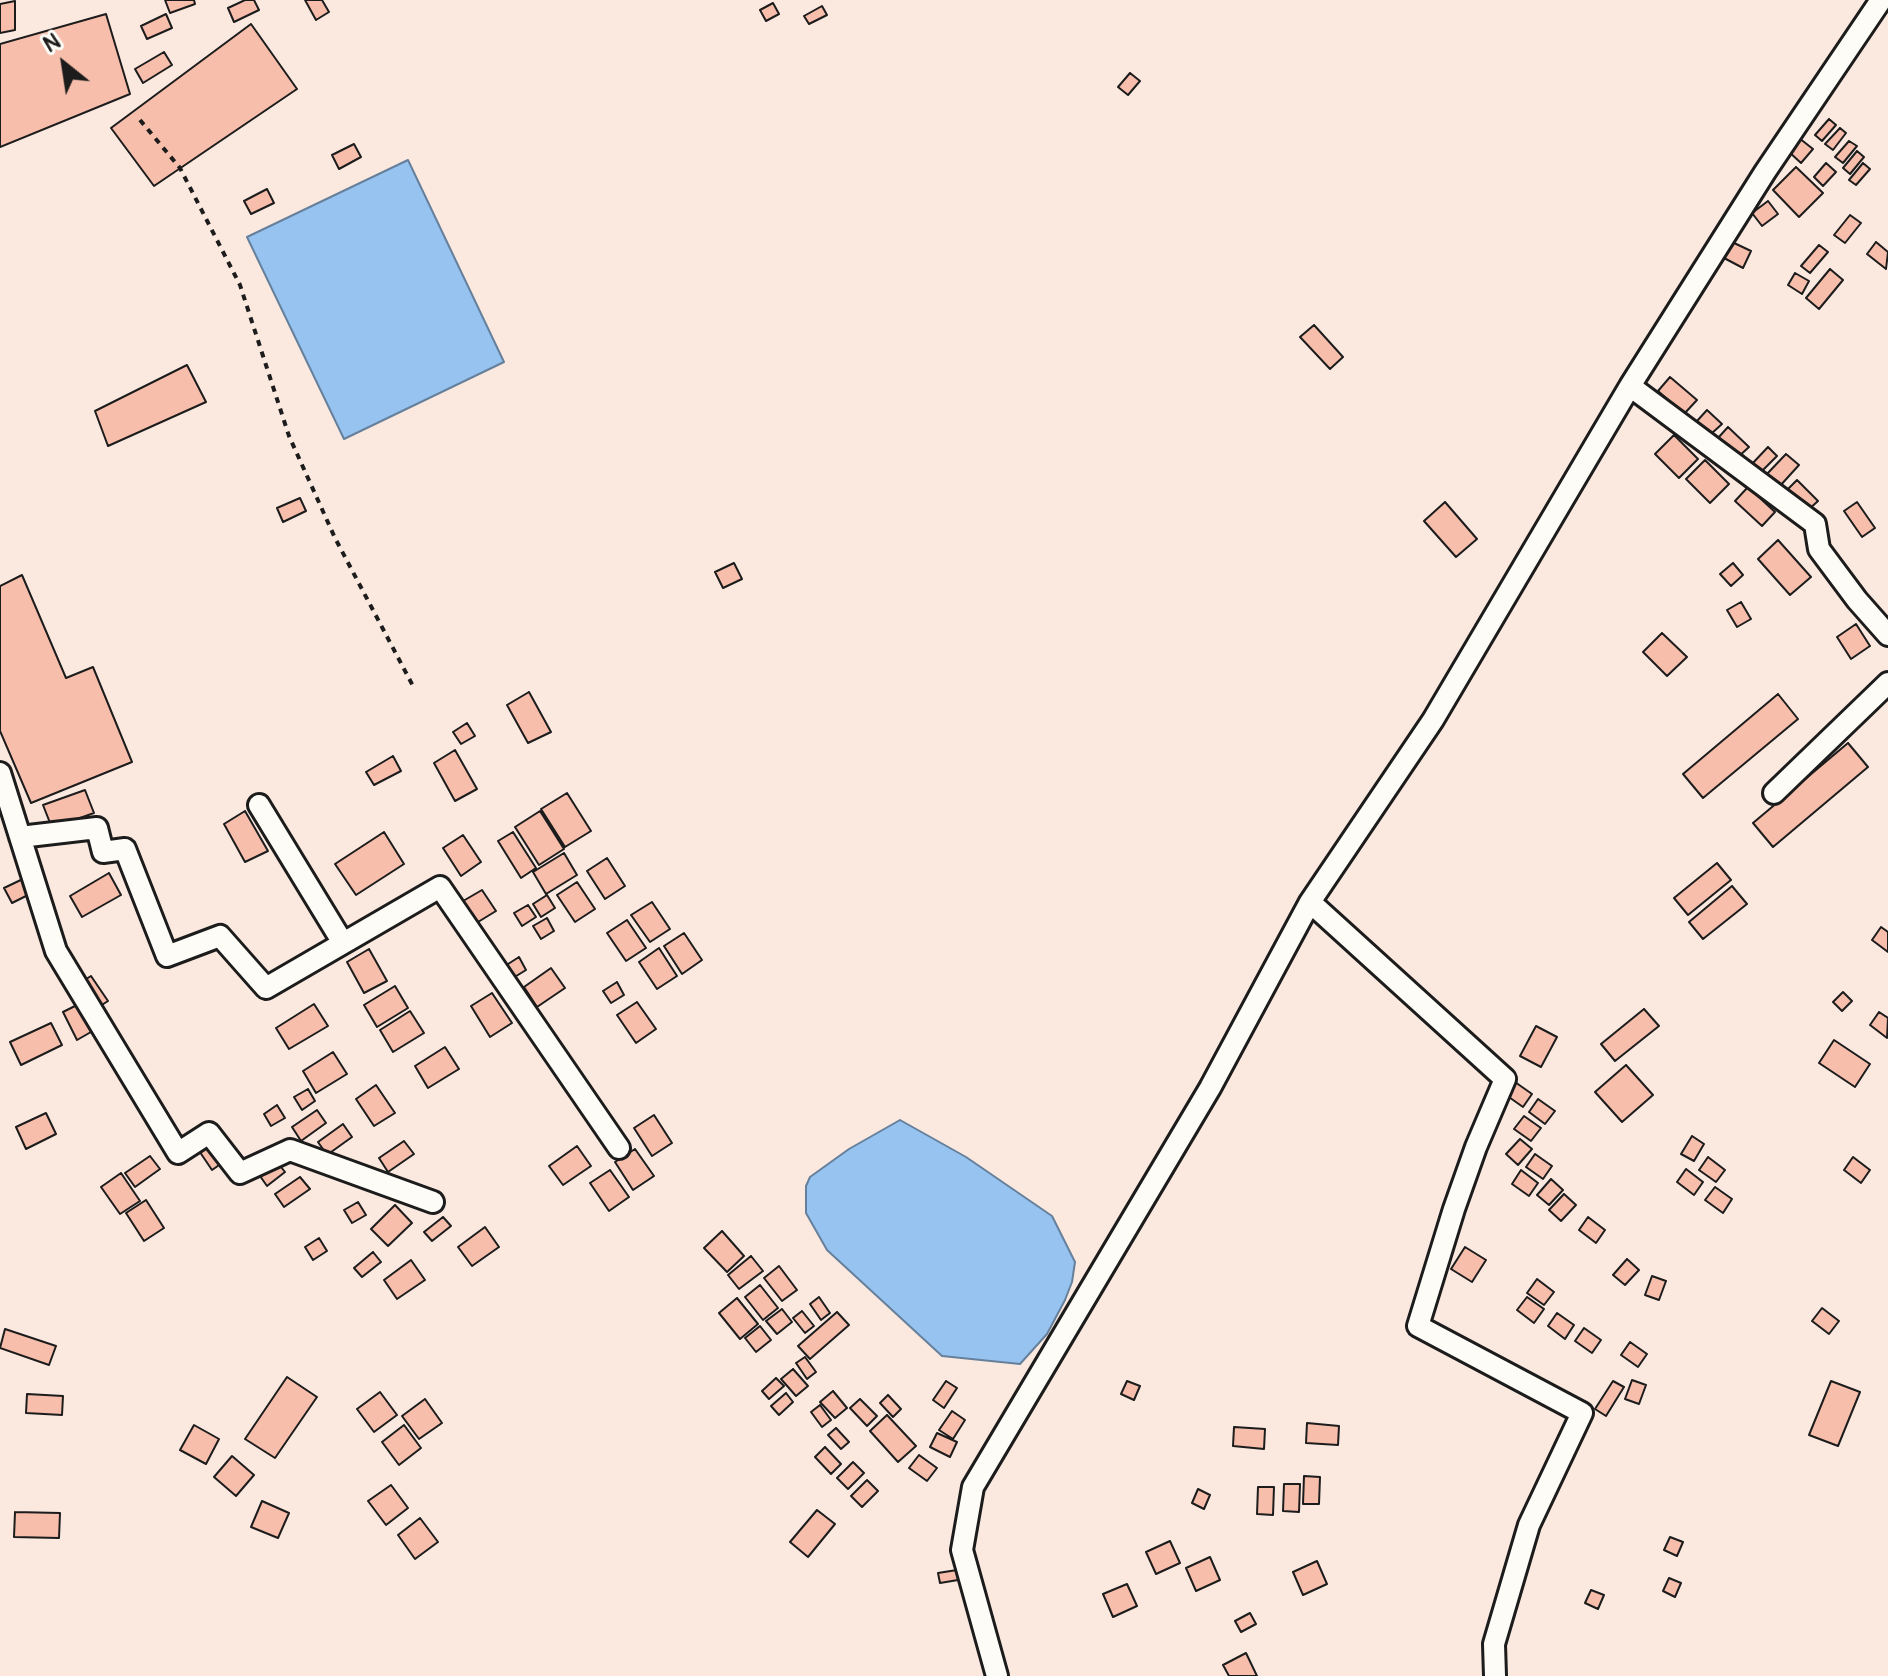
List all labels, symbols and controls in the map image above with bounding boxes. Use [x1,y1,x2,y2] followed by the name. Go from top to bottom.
[24,24,104,104] north arrow
[39,27,65,59] text: N

